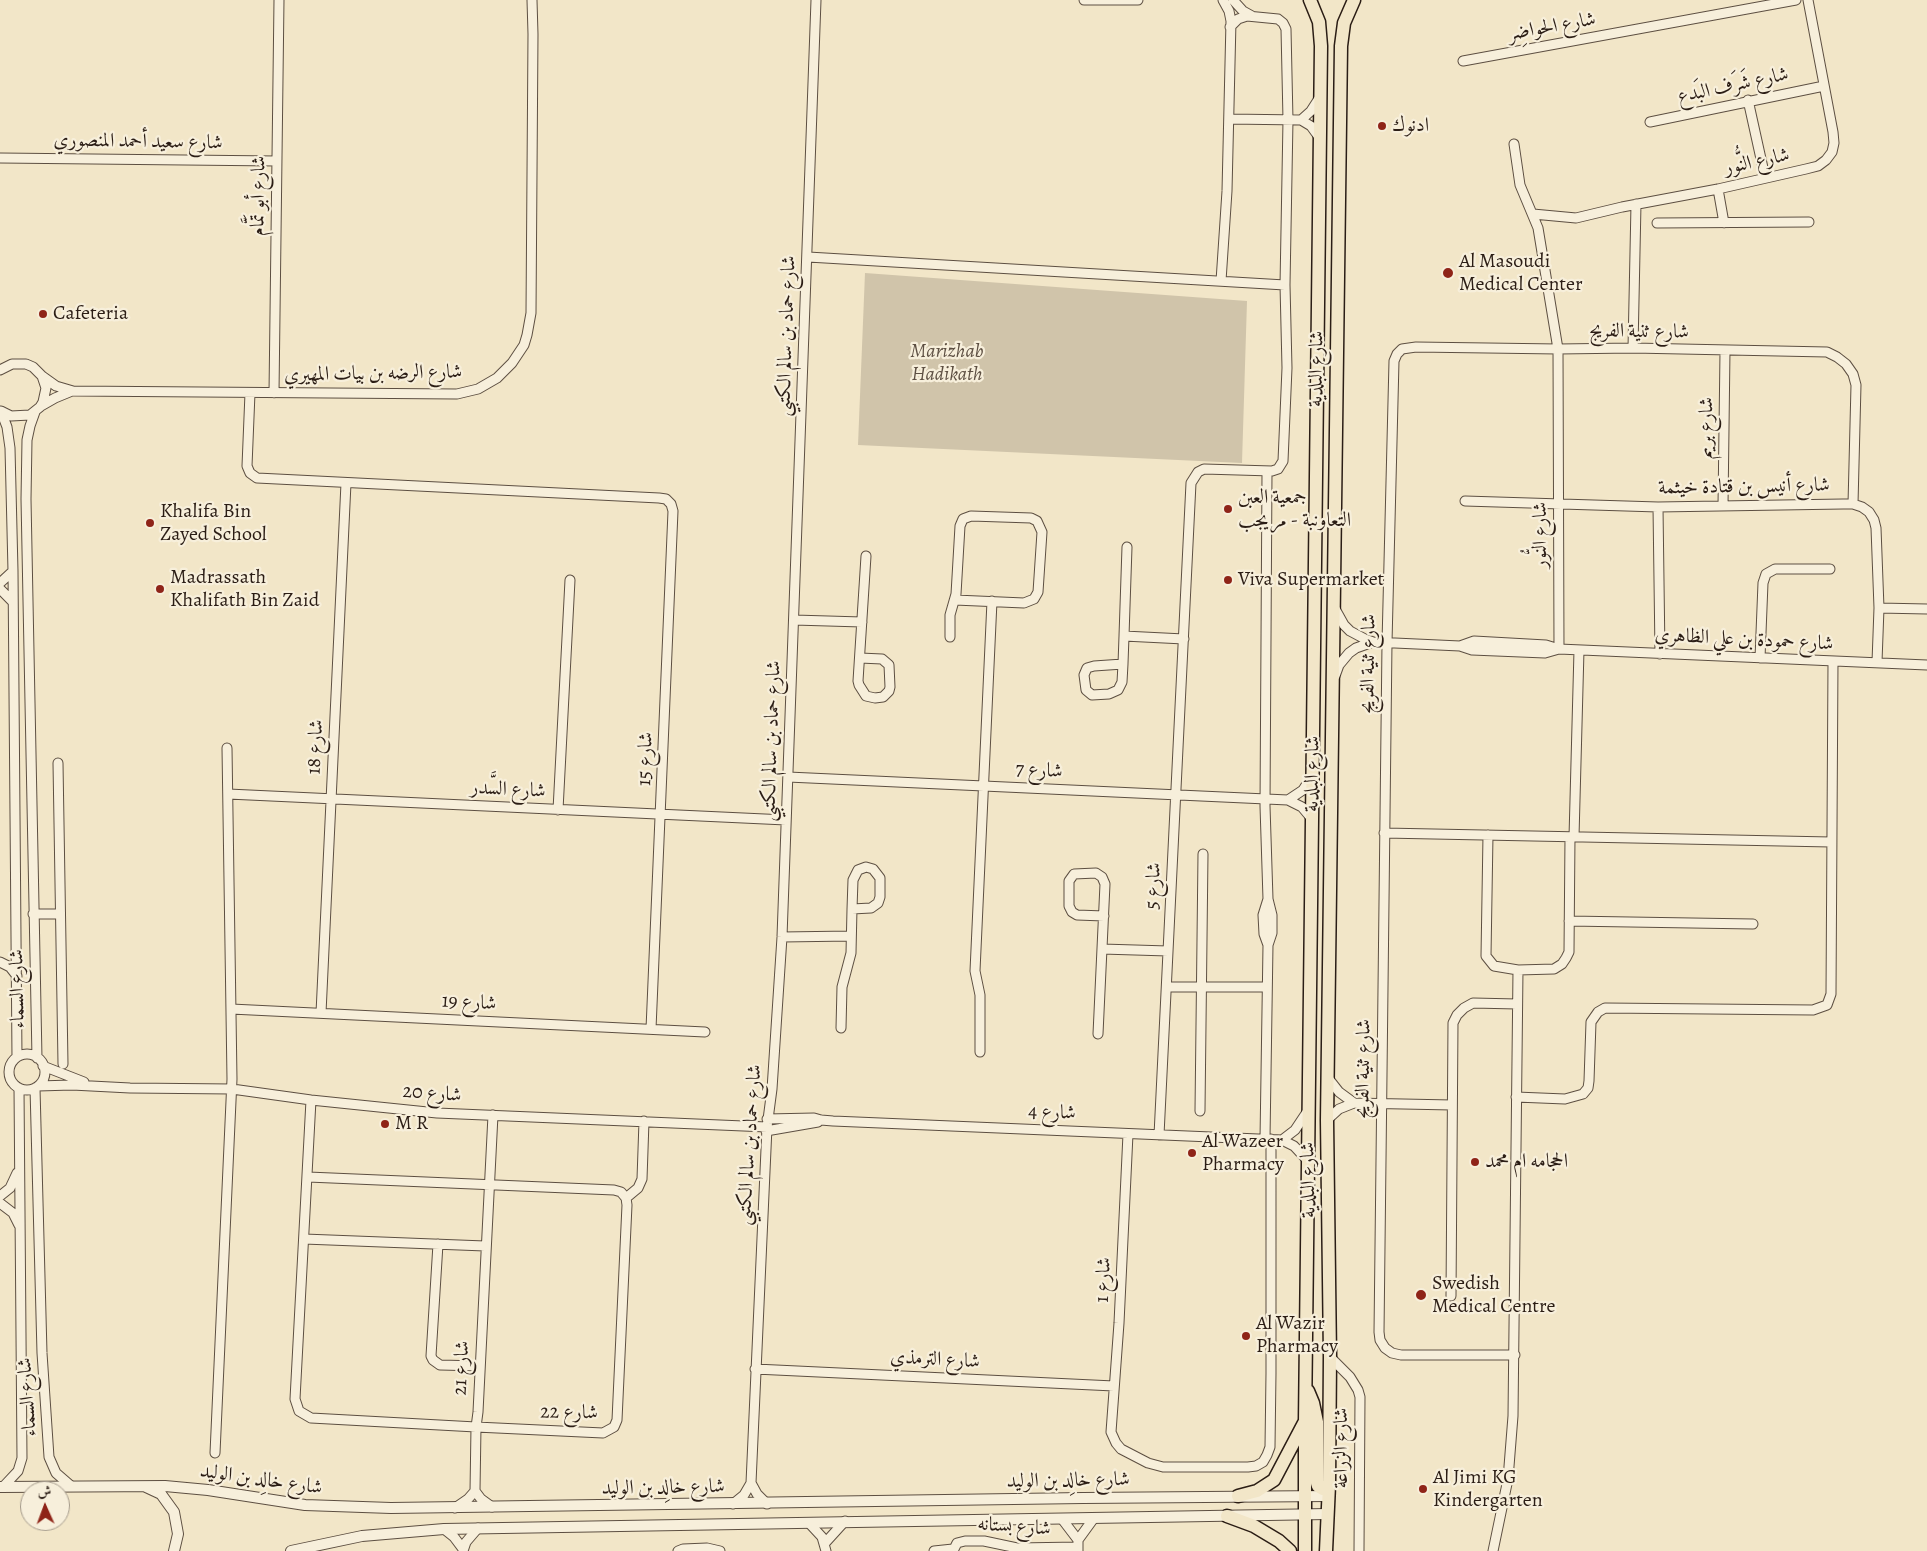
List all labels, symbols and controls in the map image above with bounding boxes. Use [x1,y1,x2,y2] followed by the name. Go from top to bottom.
[1506,7,1598,47] street label: شارع الحواضِر
[1675,62,1791,110] street label: شارع شَرَف البَدع
[1392,114,1429,138] place label: ادنوك
[1376,120,1388,132] marker: ادنوك
[53,129,223,155] street label: شارع سعيد أحمد المنصوري
[1722,143,1792,181] street label: شارع النُّور
[246,156,272,236] street label: شارع أبو تَمَّام
[1459,250,1583,297] place label: Al Masoudi Medical Center
[772,255,802,417] street label: شارع حماد بن سالم الكتبي
[1441,266,1455,280] marker: Al Masoudi Medical Center
[53,302,128,326] place label: Cafeteria
[37,308,49,320] marker: Cafeteria
[1589,319,1689,345] street label: شارع ثنية الفريج
[1304,331,1330,407] street label: شارع البلدية
[910,340,984,387] park label: Marizhab Hadikath
[284,360,462,388] street label: شارع الرضه بن بيات المهيري
[1694,397,1720,459] street label: شارع بريم
[1658,474,1830,500] street label: شارع أنيس بن قتادة خيثمة
[1238,486,1351,533] place label: جمعية العبن التعاونبة - مريجب
[160,500,267,547] place label: Khalifa Bin Zayed School
[1529,502,1553,568] street label: شارع النُّور
[1222,503,1234,515] marker: جمعية العبن التعاونبة - مريجب
[144,517,156,529] marker: Khalifa Bin Zayed School
[170,566,319,613] place label: Madrassath Khalifath Bin Zaid
[1238,568,1384,592] place label: Viva Supermarket
[1222,574,1234,586] marker: Viva Supermarket
[154,583,166,595] marker: Madrassath Khalifath Bin Zaid
[1356,614,1382,714] street label: شارع ثنية الفريج
[1654,623,1834,657] street label: شارع حمودة بن علي الظاهري
[757,660,787,822] street label: شارع حماد بن سالم الكتبي
[303,719,329,775] street label: شارع 18
[633,732,659,786] street label: شارع 15
[1300,736,1326,812] street label: شارع البلدية
[1015,758,1063,784] street label: شارع 7
[470,776,546,804] street label: شارع السَّدر
[1141,862,1167,910] street label: شارع 5
[5,949,31,1029] street label: شارع السماء
[441,990,497,1016] street label: شارع 19
[1351,1019,1377,1119] street label: شارع ثنية الفريج
[732,1064,768,1226] street label: شارع حماد بن سالم الكتبي
[402,1080,462,1108] street label: شارع 20
[1028,1100,1076,1126] street label: شارع 4
[395,1112,428,1136] place label: M R
[379,1118,391,1130] marker: M R
[1202,1130,1284,1177] place label: Al Wazeer Pharmacy
[1296,1142,1322,1218] street label: شارع البلدية
[1186,1147,1198,1159] marker: Al Wazeer Pharmacy
[1485,1150,1568,1174] place label: الحجامه ام محمد
[1469,1156,1481,1168] marker: الحجامه ام محمد
[1091,1257,1117,1303] street label: شارع 1
[1432,1272,1555,1319] place label: Swedish Medical Centre
[1414,1288,1428,1302] marker: Swedish Medical Centre
[1256,1312,1338,1359] place label: Al Wazir Pharmacy
[1240,1330,1252,1342] marker: Al Wazir Pharmacy
[449,1340,475,1396] street label: شارع 21
[889,1346,981,1374] street label: شارع الترمذي
[13,1357,43,1437] street label: شارع السماء
[540,1400,598,1426] street label: شارع 22
[1330,1408,1354,1488] street label: شارع الزراعة
[198,1460,324,1500] street label: شارع خالِد بن الوليد
[1433,1466,1543,1513] place label: Al Jimi KG Kindergarten
[1006,1468,1130,1494] street label: شارع خالِد بن الوليد
[601,1475,725,1501] street label: شارع خالِد بن الوليد
[20,1481,70,1531] north arrow
[37,1482,52,1501] text: ش
[1417,1483,1429,1495] marker: Al Jimi KG Kindergarten
[976,1512,1052,1542] street label: شارع بستانه

